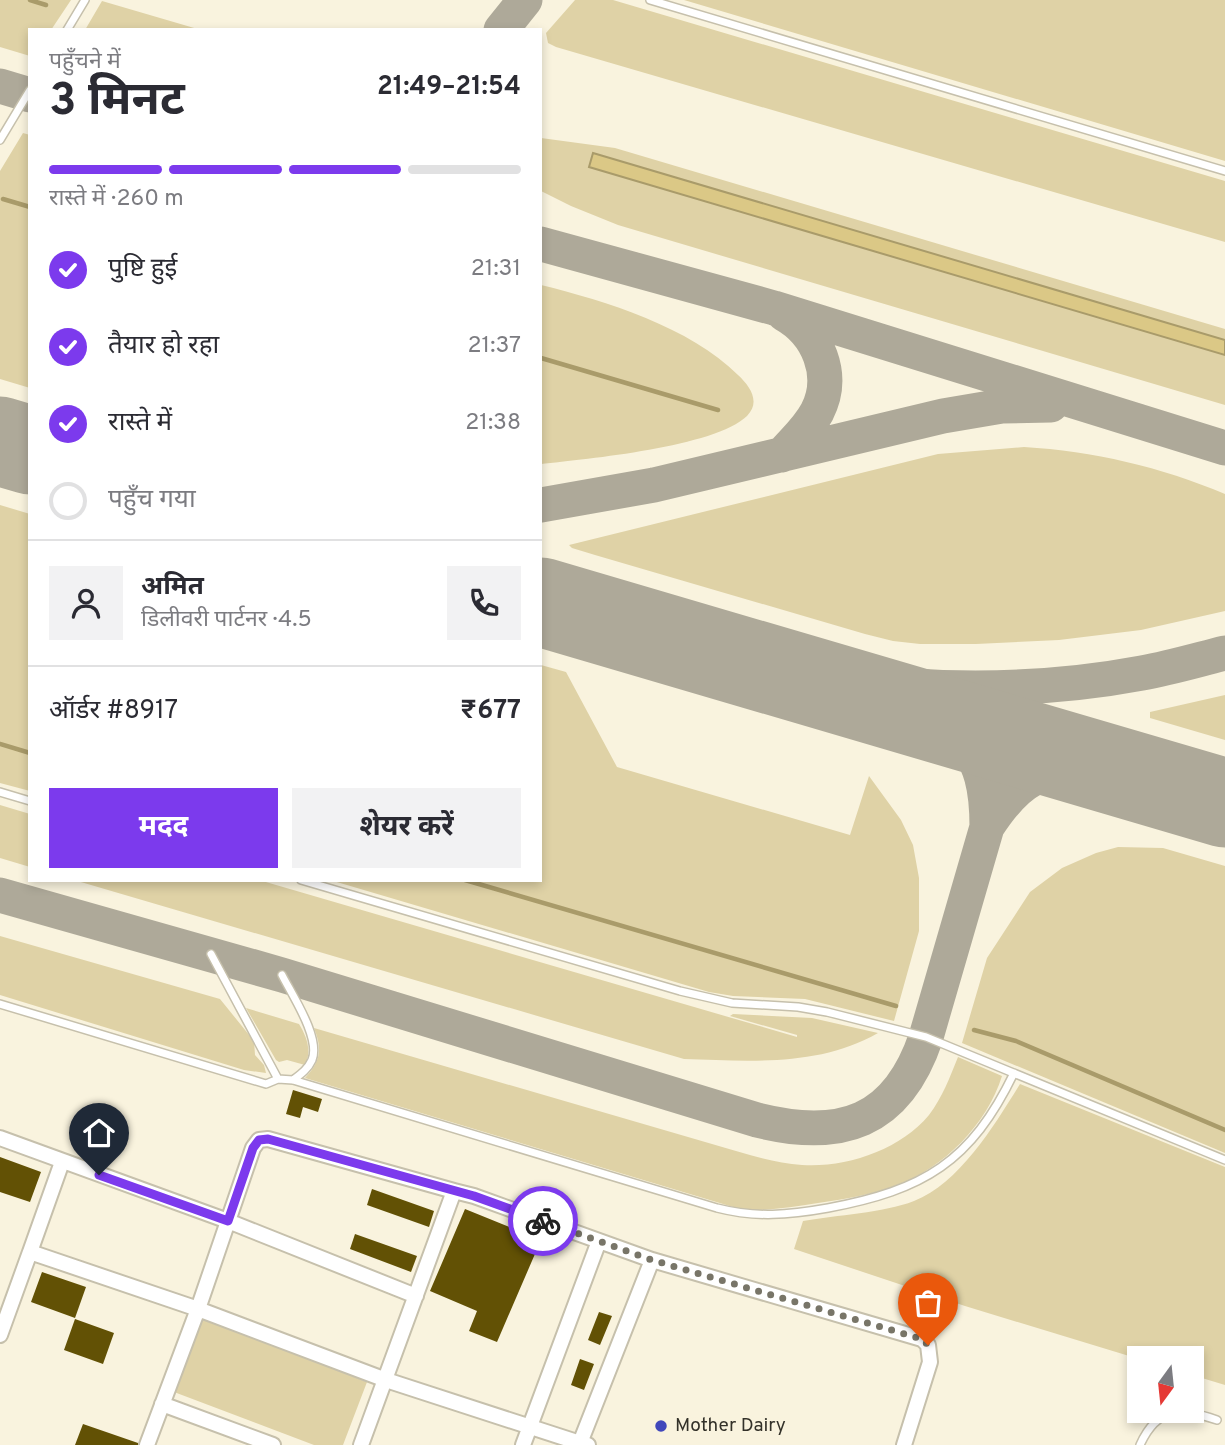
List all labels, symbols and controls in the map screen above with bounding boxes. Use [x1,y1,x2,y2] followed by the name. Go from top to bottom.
[49,48,121,77] text: पहुँचने में
[377,71,521,104] text: 21:49–21:54
[49,73,185,132] text: 3 मिनट
[49,185,184,214] text: रास्ते में · 260 m
[49,251,87,289] icon: check
[108,253,177,286] text: पुष्टि हुई
[471,255,521,284] text: 21:31
[49,328,87,366] icon: check
[108,330,219,363] text: तैयार हो रहा
[468,332,521,361] text: 21:37
[49,405,87,443] icon: check
[108,407,172,440] text: रास्ते में
[465,409,521,438] text: 21:38
[108,484,196,517] text: पहुँच गया
[49,566,123,640] button: person
[447,566,521,640] button: phone
[141,571,204,604] text: अमित
[141,606,312,635] text: डिलीवरी पार्टनर · 4.5
[49,695,178,728] text: ऑर्डर #8917
[460,695,521,728] text: ₹677
[49,788,278,868] button: मदद
[292,788,521,868] button: शेयर करें
[69,1103,129,1175] pin
[80,1114,118,1152] icon: home
[508,1186,578,1256] courier
[524,1202,562,1240] icon: bike
[898,1273,958,1345] pin
[909,1284,947,1322] icon: bag
[1127,1346,1204,1423] north arrow
[1127,1346,1204,1423] map controls
[675,1414,786,1438] place label: Mother Dairy
[653,1418,669,1434] marker: Mother Dairy

